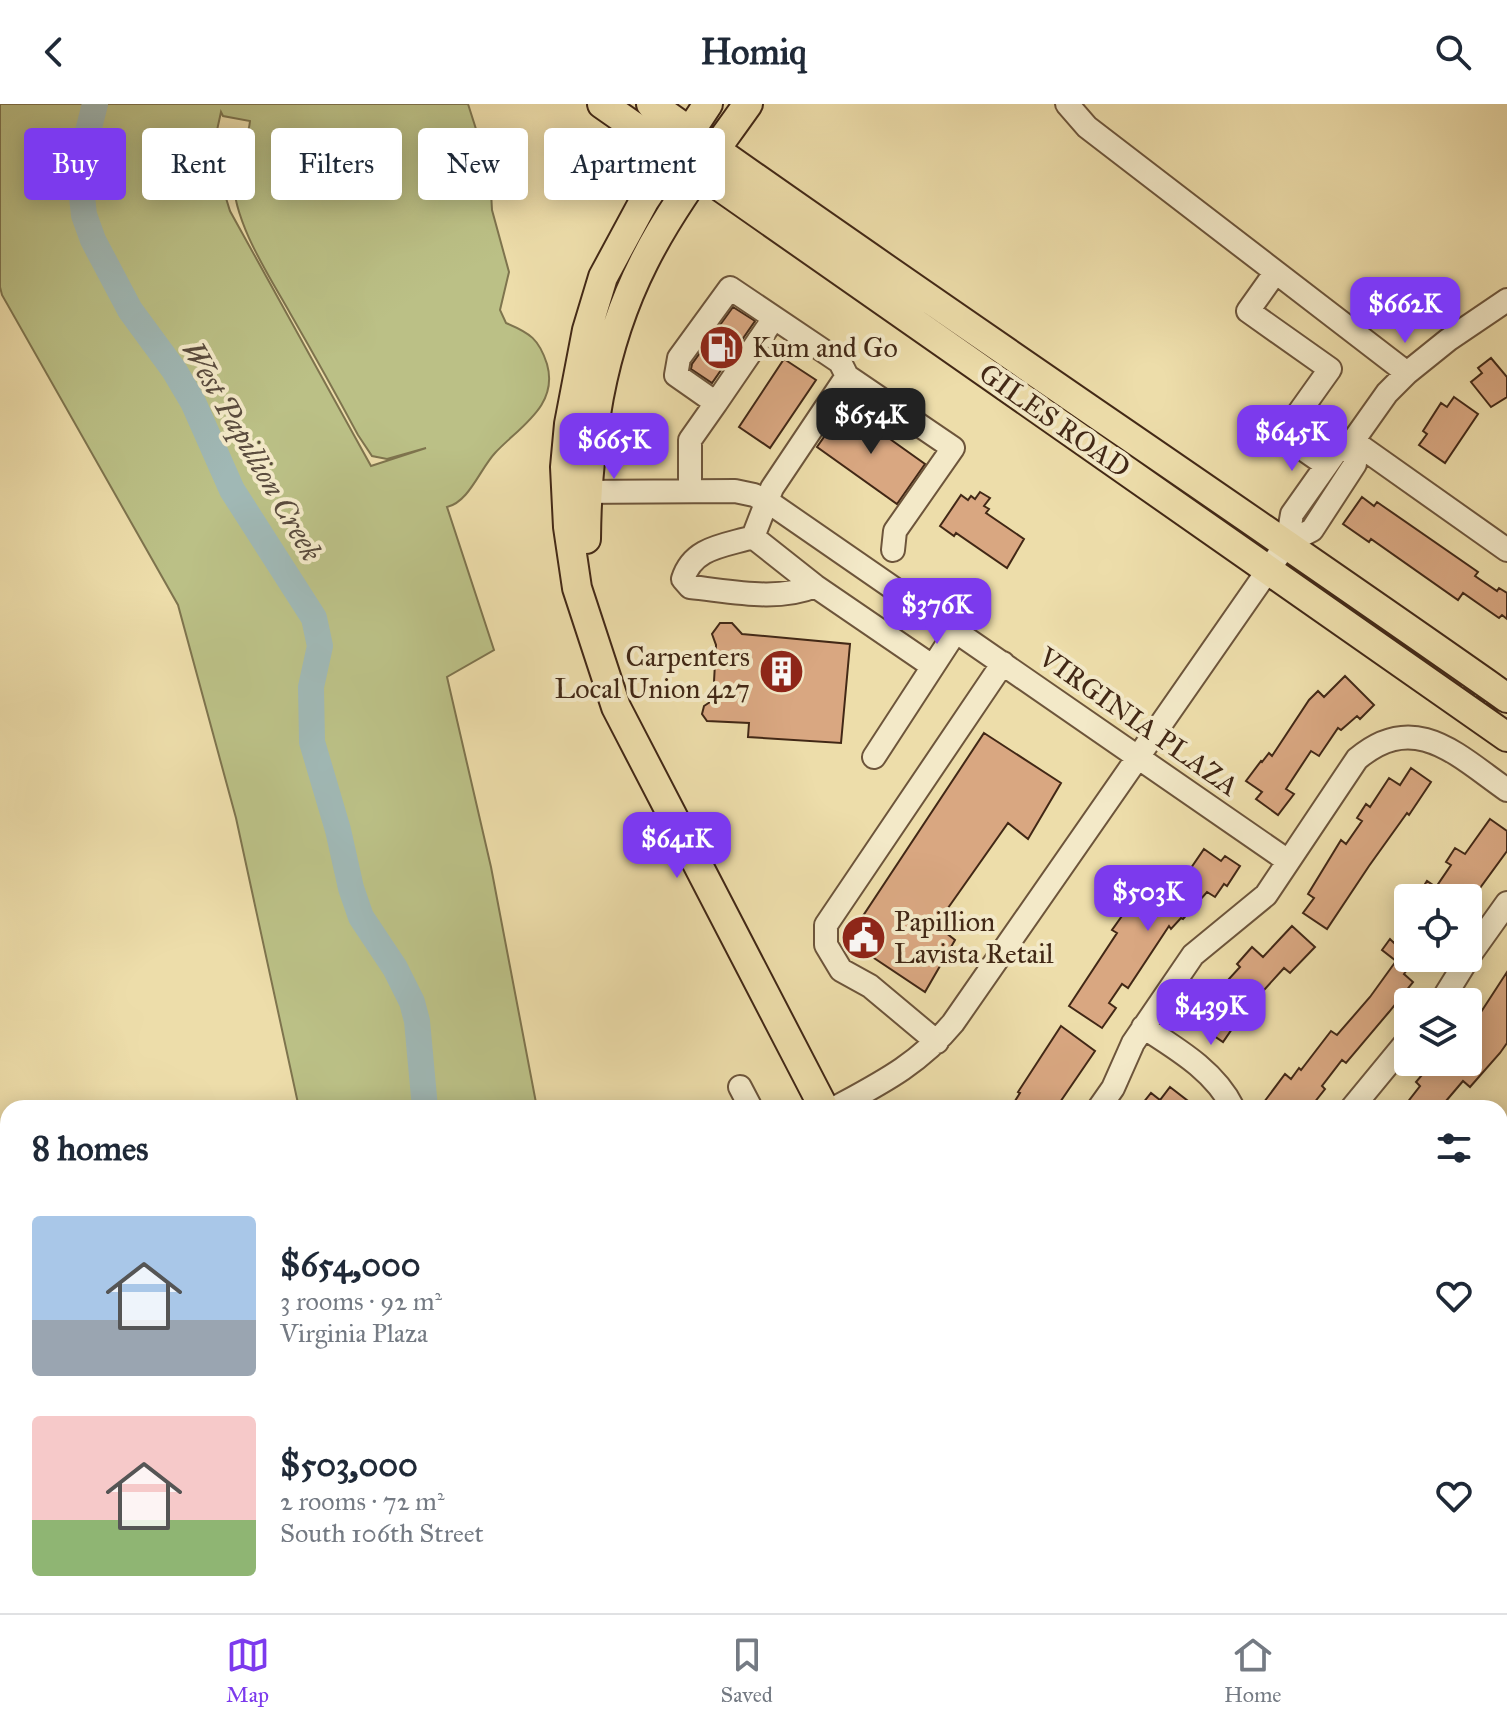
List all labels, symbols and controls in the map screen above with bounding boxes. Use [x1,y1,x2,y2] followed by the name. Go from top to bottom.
[32,30,76,74] icon: back
[700,30,807,74] text: Homiq
[1431,30,1475,74] icon: search
[24,128,126,200] chip: Buy
[142,128,255,200] chip: Rent
[271,128,402,200] chip: Filters
[418,128,528,200] chip: New
[544,128,725,200] chip: Apartment
[1349,277,1461,345] pin: $662K
[1368,287,1442,319] text: $662K
[697,323,745,371] fuel station icon: Kum and Go
[752,330,898,365] place label: Kum and Go
[173,335,330,568] water label: West Papillion Creek
[972,355,1137,485] street label: GILES ROAD
[815,388,927,456] pin: $654K
[834,398,908,430] text: $654K
[1236,405,1348,473] pin: $645K
[558,413,670,481] pin: $665K
[1255,415,1329,447] text: $645K
[578,423,650,455] text: $665K
[881,578,993,646] pin: $376K
[901,588,973,620] text: $376K
[554,639,750,706] place label: Carpenters Local Union 427
[1031,639,1246,804] street label: VIRGINIA PLAZA
[757,648,805,696] building icon: Carpenters Local Union 427
[621,812,733,880] pin: $641K
[641,822,713,854] text: $641K
[1092,865,1204,933] pin: $503K
[1112,875,1184,907] text: $503K
[1394,884,1482,1076] map controls
[1394,884,1482,972] button: locate
[894,904,1054,971] place label: Papillion Lavista Retail
[839,913,887,961] public building icon: Papillion Lavista Retail
[1155,979,1267,1047] pin: $439K
[1394,988,1482,1076] button: layers
[1175,989,1247,1021] text: $439K
[1432,1126,1476,1170] icon: filters
[32,1128,148,1169] text: 8 homes
[280,1244,421,1285] text: $654,000
[96,1248,192,1344] icon: home
[1432,1274,1476,1318] icon: heart
[280,1285,442,1317] text: 3 rooms · 92 m²
[280,1317,428,1349] text: Virginia Plaza
[280,1444,418,1485] text: $503,000
[96,1448,192,1544] icon: home
[1432,1474,1476,1518] icon: heart
[280,1485,444,1517] text: 2 rooms · 72 m²
[280,1517,484,1549] text: South 106th Street
[226,1633,270,1708] tab: Map
[721,1633,773,1708] tab: Saved
[1224,1633,1281,1708] tab: Home

